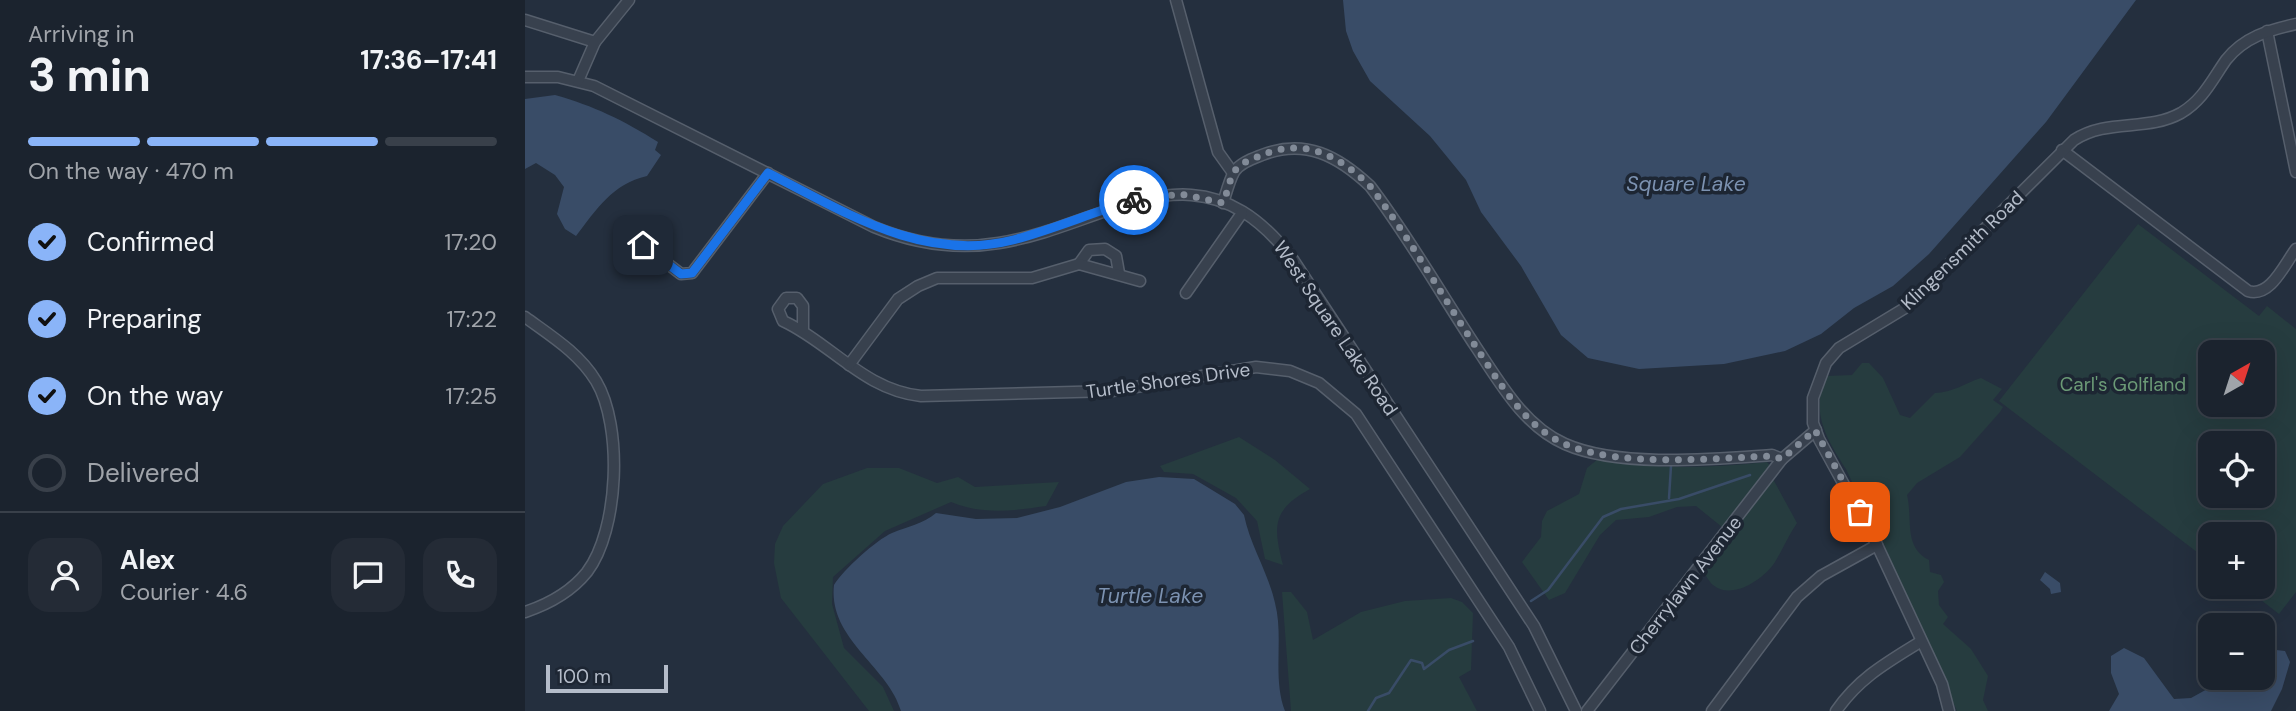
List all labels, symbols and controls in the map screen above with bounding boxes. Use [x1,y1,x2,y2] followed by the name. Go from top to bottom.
[28,19,134,49] text: Arriving in
[360,43,497,77] text: 17:36–17:41
[28,45,151,105] text: 3 min
[28,156,234,186] text: On the way · 470 m
[1099,165,1169,235] courier
[1626,170,1746,198] water label: Square Lake
[1115,181,1153,219] icon: bike
[1896,185,2029,315] street label: Klingensmith Road
[613,215,673,275] pin
[28,223,66,261] icon: check
[87,225,214,259] text: Confirmed
[624,226,662,264] icon: home
[444,227,497,257] text: 17:20
[1268,236,1403,421] street label: West Square Lake Road
[28,300,66,338] icon: check
[87,302,202,336] text: Preparing
[446,304,497,334] text: 17:22
[2198,340,2275,416] north arrow
[2198,340,2275,690] map controls
[1084,357,1252,404] street label: Turtle Shores Drive
[2060,372,2186,397] park label: Carl's Golfland
[28,377,66,415] icon: check
[87,379,223,413] text: On the way
[446,381,497,411] text: 17:25
[2198,431,2275,508] button: locate
[87,456,200,490] text: Delivered
[1830,482,1890,542] pin
[1841,493,1879,531] icon: bag
[1623,511,1747,660] street label: Cherrylawn Avenue
[2198,522,2275,599] button: +
[28,538,102,612] button: person
[331,538,405,612] button: chat
[423,538,497,612] button: phone
[120,543,175,577] text: Alex
[120,577,248,607] text: Courier · 4.6
[1097,582,1203,610] water label: Turtle Lake
[2198,613,2275,690] button: −
[546,662,669,694] scale bar
[557,664,611,689] text: 100 m

